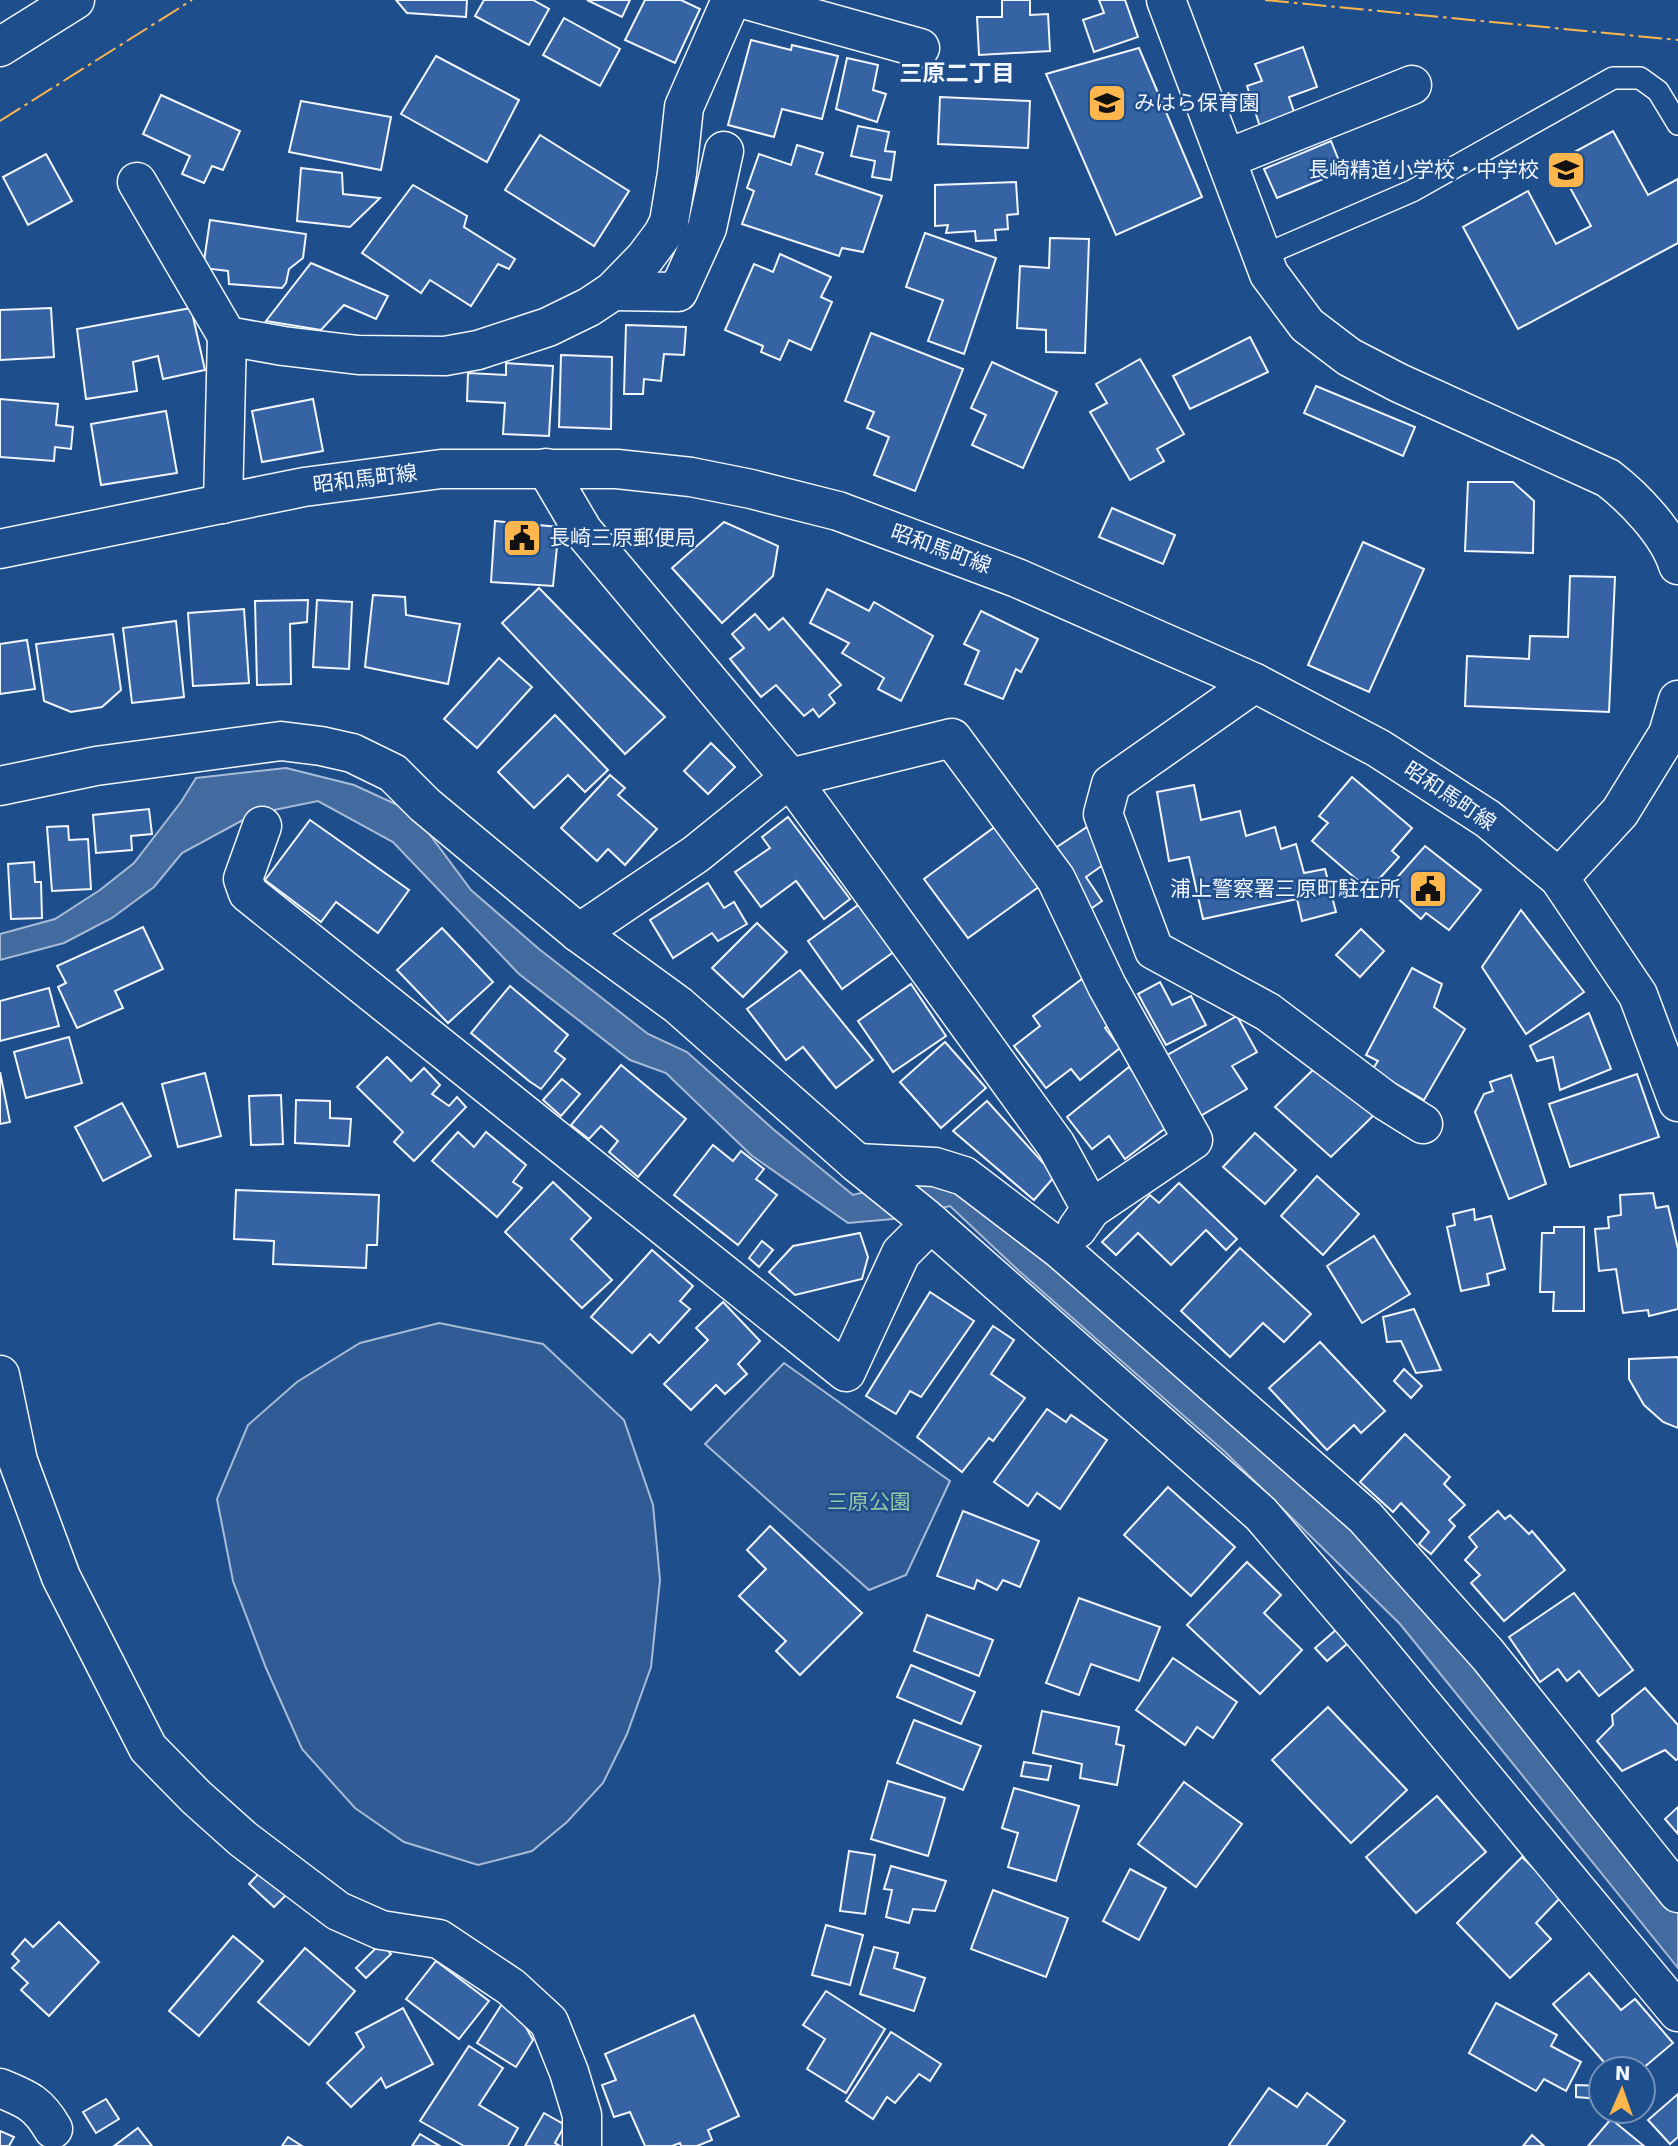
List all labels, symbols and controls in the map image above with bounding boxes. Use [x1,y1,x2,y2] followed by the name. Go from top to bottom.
[900,60,1015,86] district label: 三原二丁目
[1086,82,1128,124] school or university icon: みはら保育園
[1134,91,1260,115] place label: みはら保育園
[1545,149,1587,191] school or university icon: 長崎精道小学校・中学校
[1308,158,1539,182] place label: 長崎精道小学校・中学校
[311,461,419,497] street label: 昭和馬町線
[501,517,543,559] public building icon: 長崎三原郵便局
[888,520,994,578] street label: 昭和馬町線
[549,526,696,550] place label: 長崎三原郵便局
[1400,757,1500,835] street label: 昭和馬町線
[1407,868,1449,910] public building icon: 浦上警察署三原町駐在所
[1170,877,1401,901] place label: 浦上警察署三原町駐在所
[827,1490,911,1514] park label: 三原公園
[1587,2055,1657,2125] north arrow
[1614,2062,1631,2084] text: N

